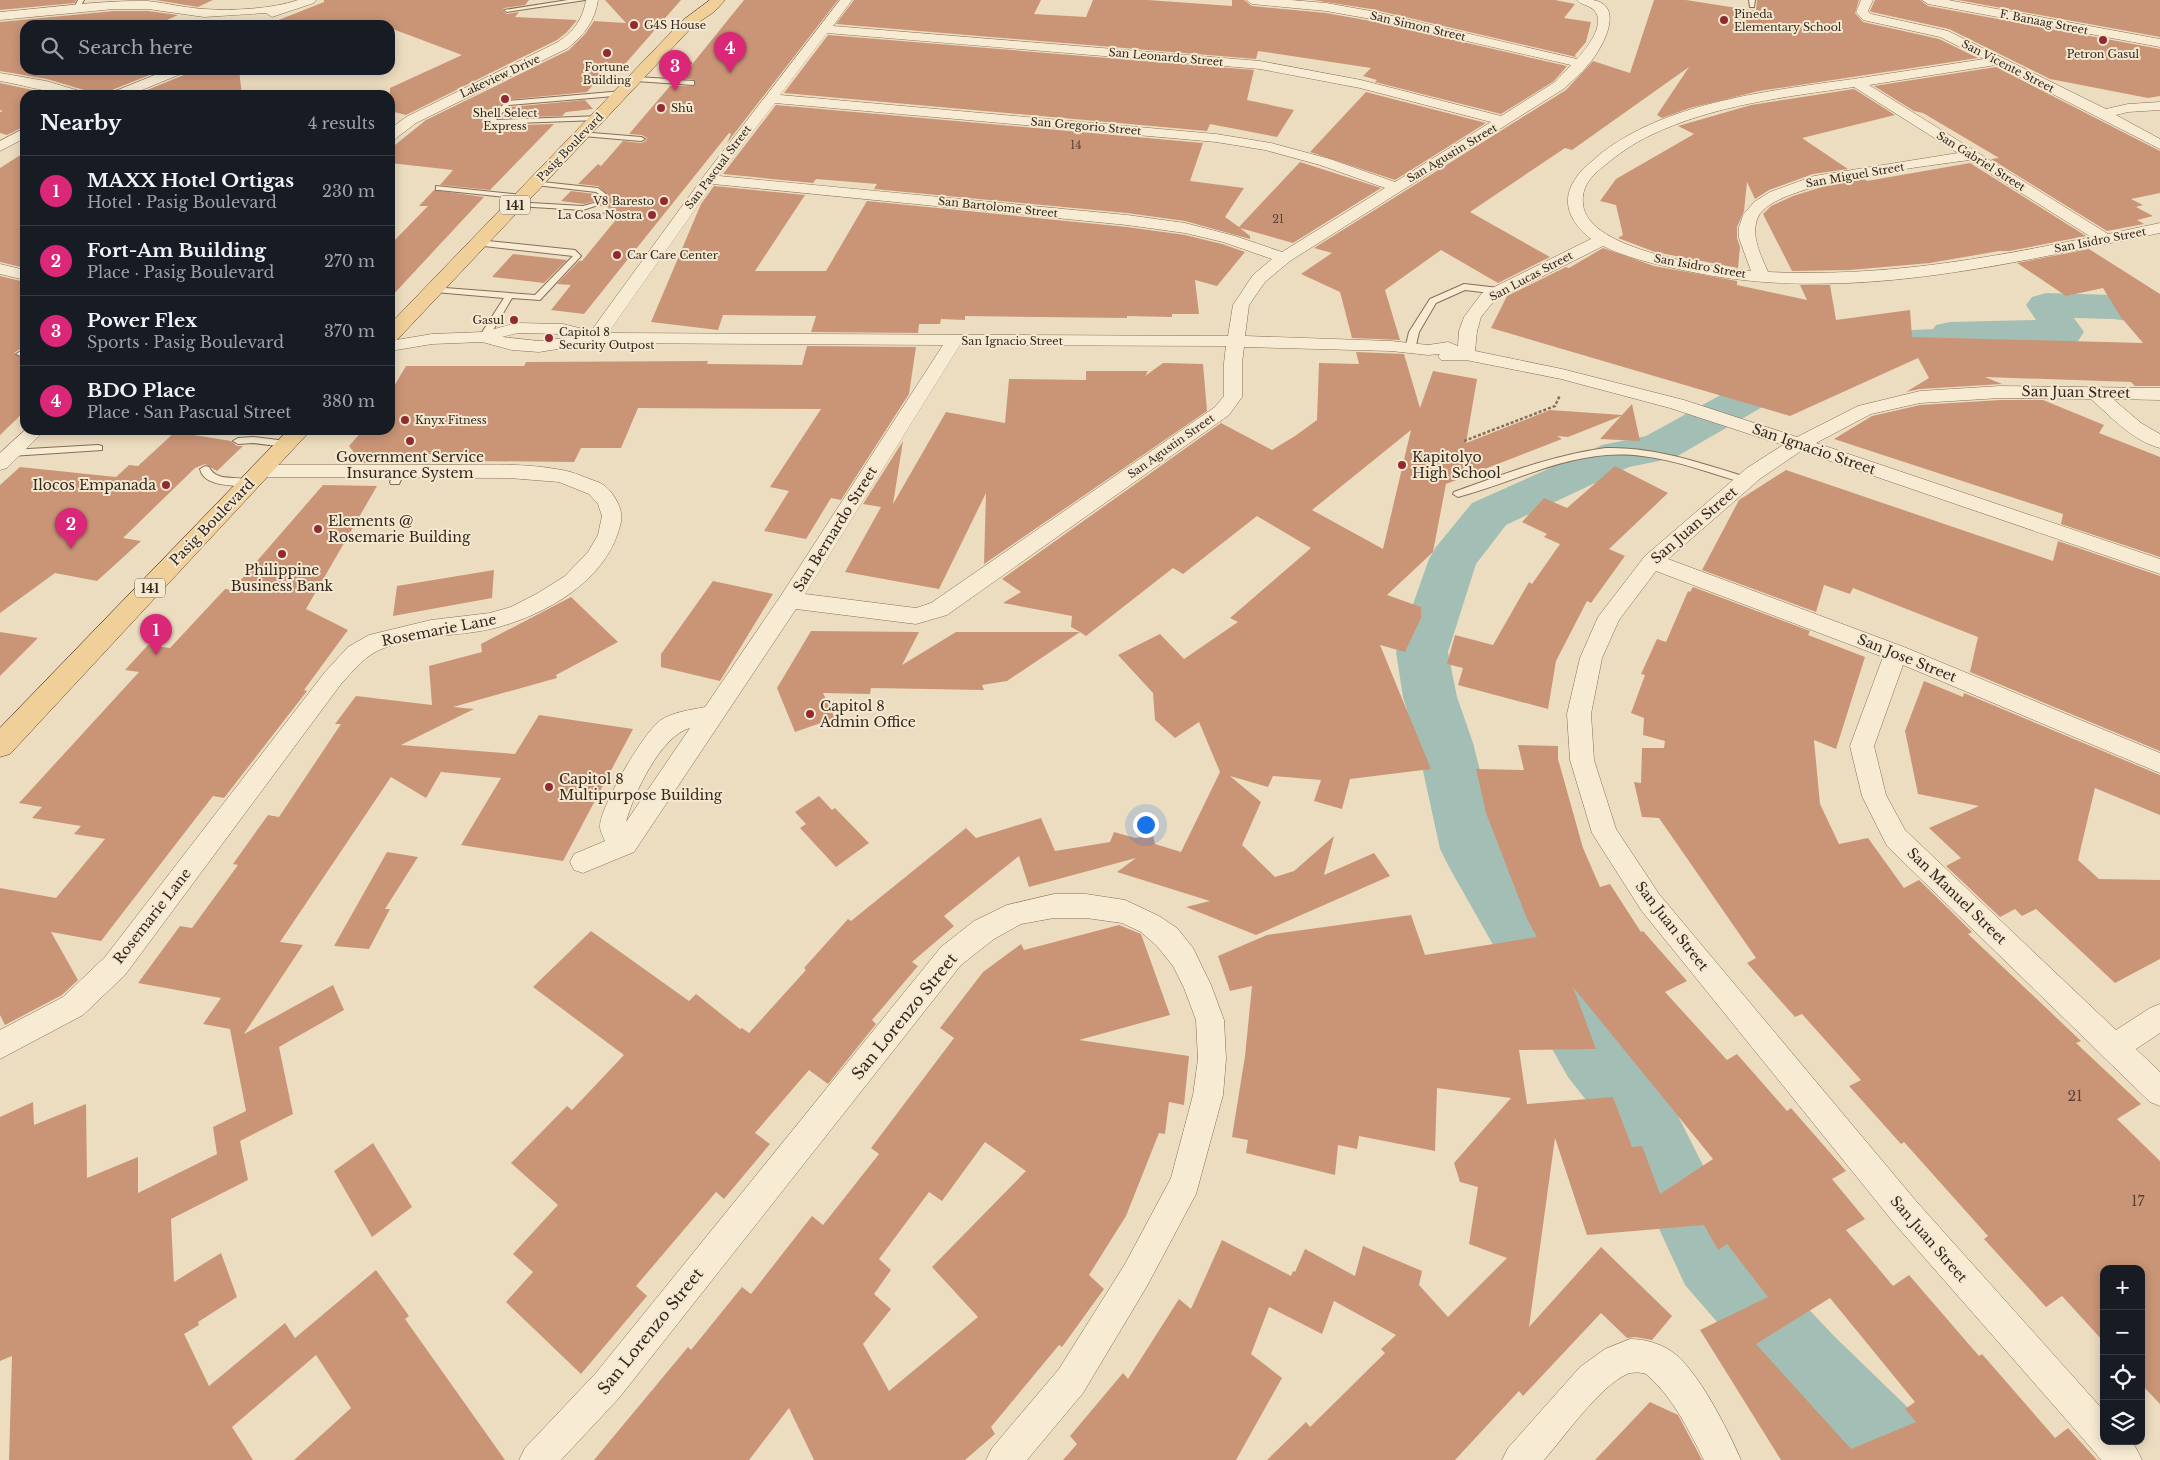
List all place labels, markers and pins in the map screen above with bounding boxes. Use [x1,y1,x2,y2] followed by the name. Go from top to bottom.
[1734,7,1842,34] place label: Pineda Elementary School
[1718,14,1730,26] marker: Pineda Elementary School
[644,18,706,32] place label: G4S House
[628,19,640,31] marker: G4S House
[714,32,746,73] pin: 4
[2097,34,2109,46] marker: Petron Gasul
[601,47,613,59] marker: Fortune Building
[2067,47,2140,61] place label: Petron Gasul
[659,50,691,91] pin: 3
[583,60,632,87] place label: Fortune Building
[499,93,511,105] marker: Shell Select Express
[671,101,694,115] place label: Shū
[655,102,667,114] marker: Shū
[473,106,538,133] place label: Shell Select Express
[592,194,654,208] place label: V8 Baresto
[658,195,670,207] marker: V8 Baresto
[557,208,643,222] place label: La Cosa Nostra
[646,209,658,221] marker: La Cosa Nostra
[627,248,719,262] place label: Car Care Center
[611,249,623,261] marker: Car Care Center
[472,313,504,327] place label: Gasul
[508,314,520,326] marker: Gasul
[559,325,655,352] place label: Capitol 8 Security Outpost
[543,332,555,344] marker: Capitol 8 Security Outpost
[415,413,487,427] place label: Knyx Fitness
[399,414,411,426] marker: Knyx Fitness
[404,435,416,447] marker: Government Service Insurance System
[336,448,484,482] place label: Government Service Insurance System
[1412,448,1501,482] place label: Kapitolyo High School
[1396,459,1408,471] marker: Kapitolyo High School
[32,476,156,494] place label: Ilocos Empanada
[160,479,172,491] marker: Ilocos Empanada
[55,508,87,549] pin: 2
[328,512,471,546] place label: Elements @ Rosemarie Building
[312,523,324,535] marker: Elements @ Rosemarie Building
[276,548,288,560] marker: Philippine Business Bank
[231,561,334,595] place label: Philippine Business Bank
[140,614,172,655] pin: 1
[819,697,916,731] place label: Capitol 8 Admin Office
[804,708,816,720] marker: Capitol 8 Admin Office
[559,770,723,804] place label: Capitol 8 Multipurpose Building
[543,781,555,793] marker: Capitol 8 Multipurpose Building

